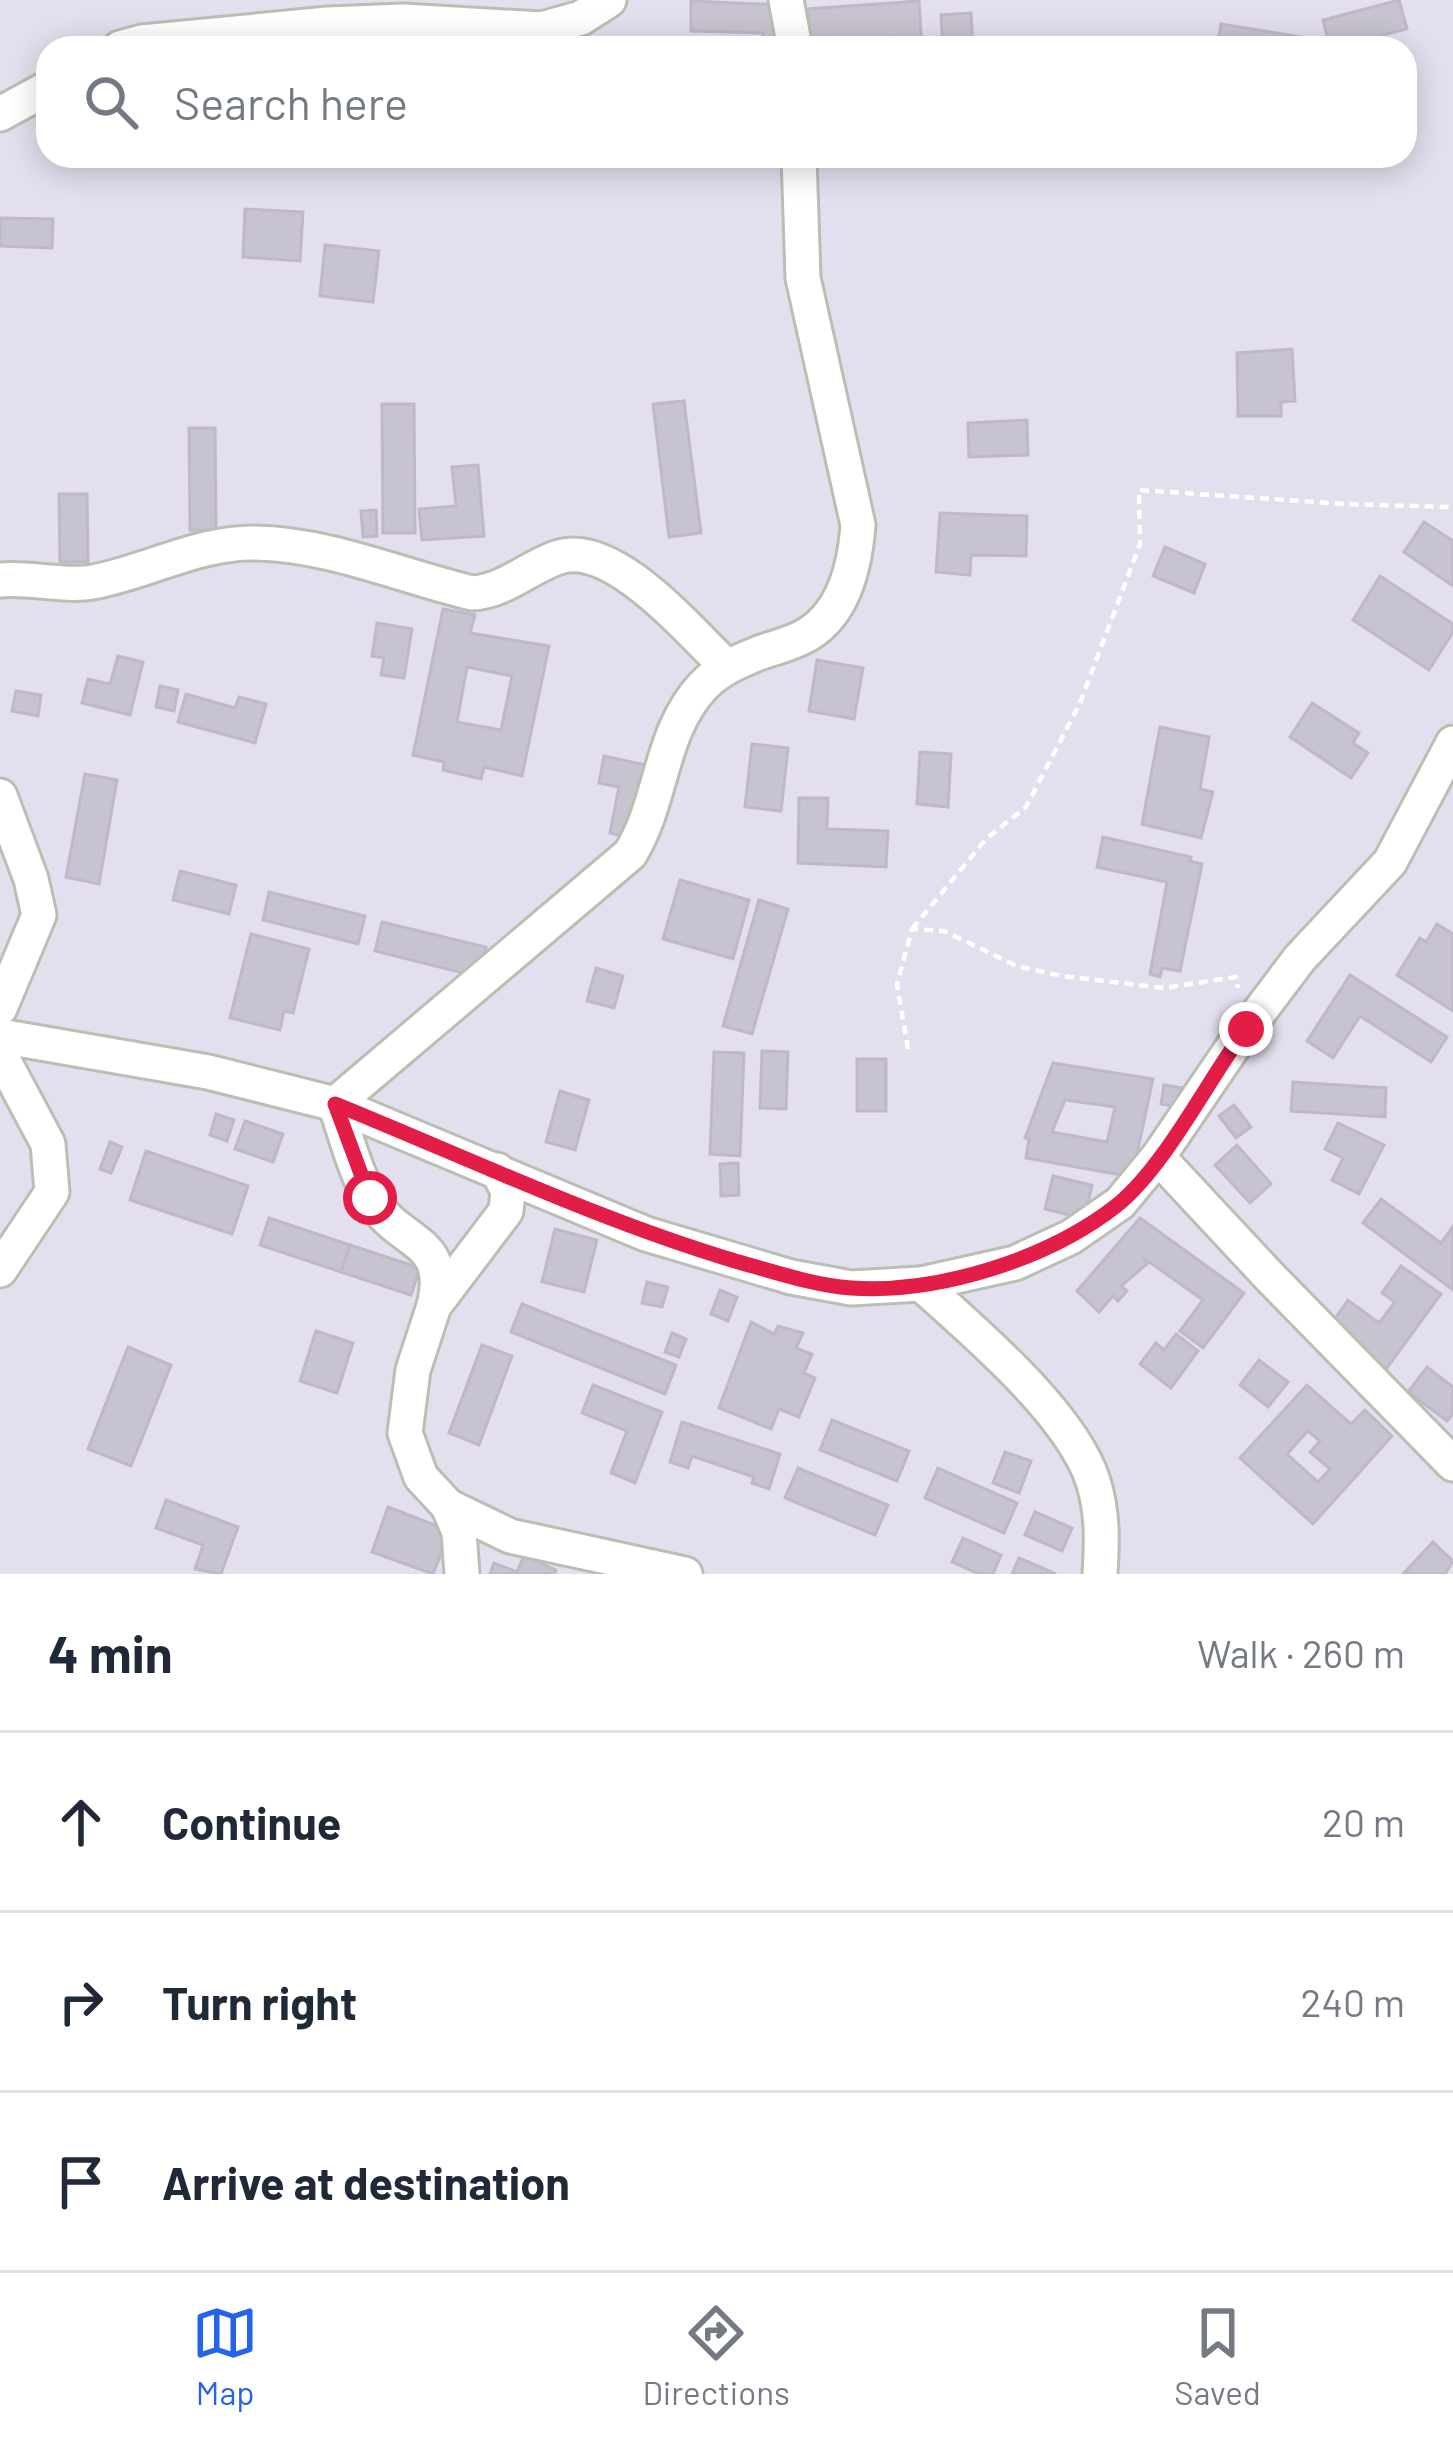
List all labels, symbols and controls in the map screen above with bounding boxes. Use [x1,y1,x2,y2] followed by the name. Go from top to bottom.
[36,36,1417,168] search box
[78,69,144,135] icon: search
[174,75,408,129] text: Search here
[1219,1002,1273,1056] route end
[343,1171,397,1225] route start
[48,1622,173,1683] text: 4 min
[1197,1629,1405,1676] text: Walk · 260 m
[48,1789,114,1855] icon: ahead
[162,1795,341,1849] text: Continue
[1322,1798,1405,1845] text: 20 m
[48,1969,114,2035] icon: right
[162,1975,357,2029] text: Turn right
[1301,1978,1405,2025] text: 240 m
[48,2149,114,2215] icon: arrive
[162,2155,570,2209] text: Arrive at destination
[192,2300,258,2412] tab: Map
[642,2300,790,2412] tab: Directions
[1174,2300,1261,2412] tab: Saved

